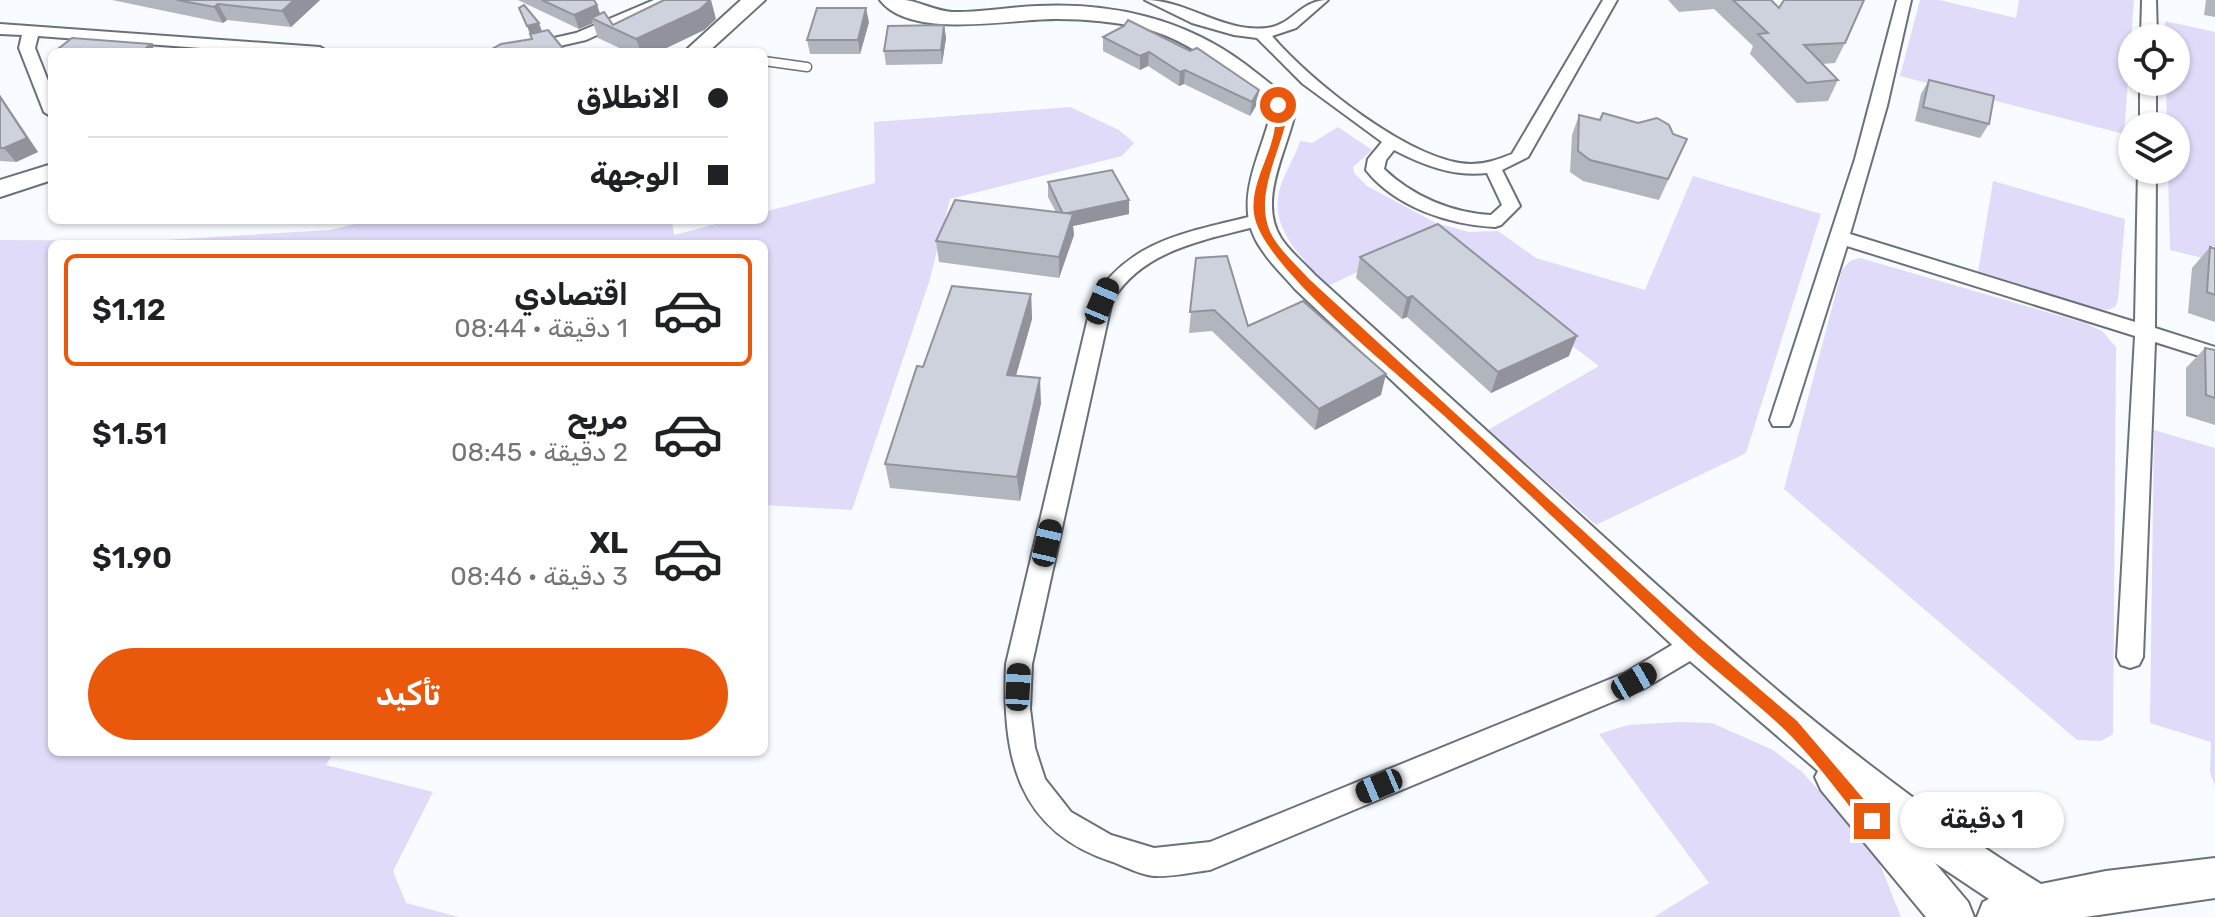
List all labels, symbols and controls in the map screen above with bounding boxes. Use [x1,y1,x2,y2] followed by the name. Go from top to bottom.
[2118,24,2190,184] map controls
[2118,24,2190,96] button: locate
[576,80,680,116] text: الانطلاق
[1260,87,1296,123] route start
[2118,112,2190,184] button: layers
[590,157,680,193] text: الوجهة
[652,274,724,346] icon: car
[1082,274,1122,328] car
[514,277,628,313] text: اقتصادي
[92,292,166,328] text: $1.12
[454,313,628,344] text: 1 دقيقة · 08:44
[652,398,724,470] icon: car
[567,401,628,437] text: مريح
[92,416,167,452] text: $1.51
[451,437,628,468] text: 2 دقيقة · 08:45
[1030,517,1064,569] car
[652,522,724,594] icon: car
[589,525,628,561] text: XL
[92,540,172,576] text: $1.90
[450,561,628,592] text: 3 دقيقة · 08:46
[88,648,728,740] button: تأكيد
[1607,659,1661,703] car
[1005,662,1031,712] car
[1352,766,1406,806] car
[1900,793,2064,849] callout: 1 دقيقة
[1854,803,1890,839] route end
[1940,804,2024,835] text: 1 دقيقة

